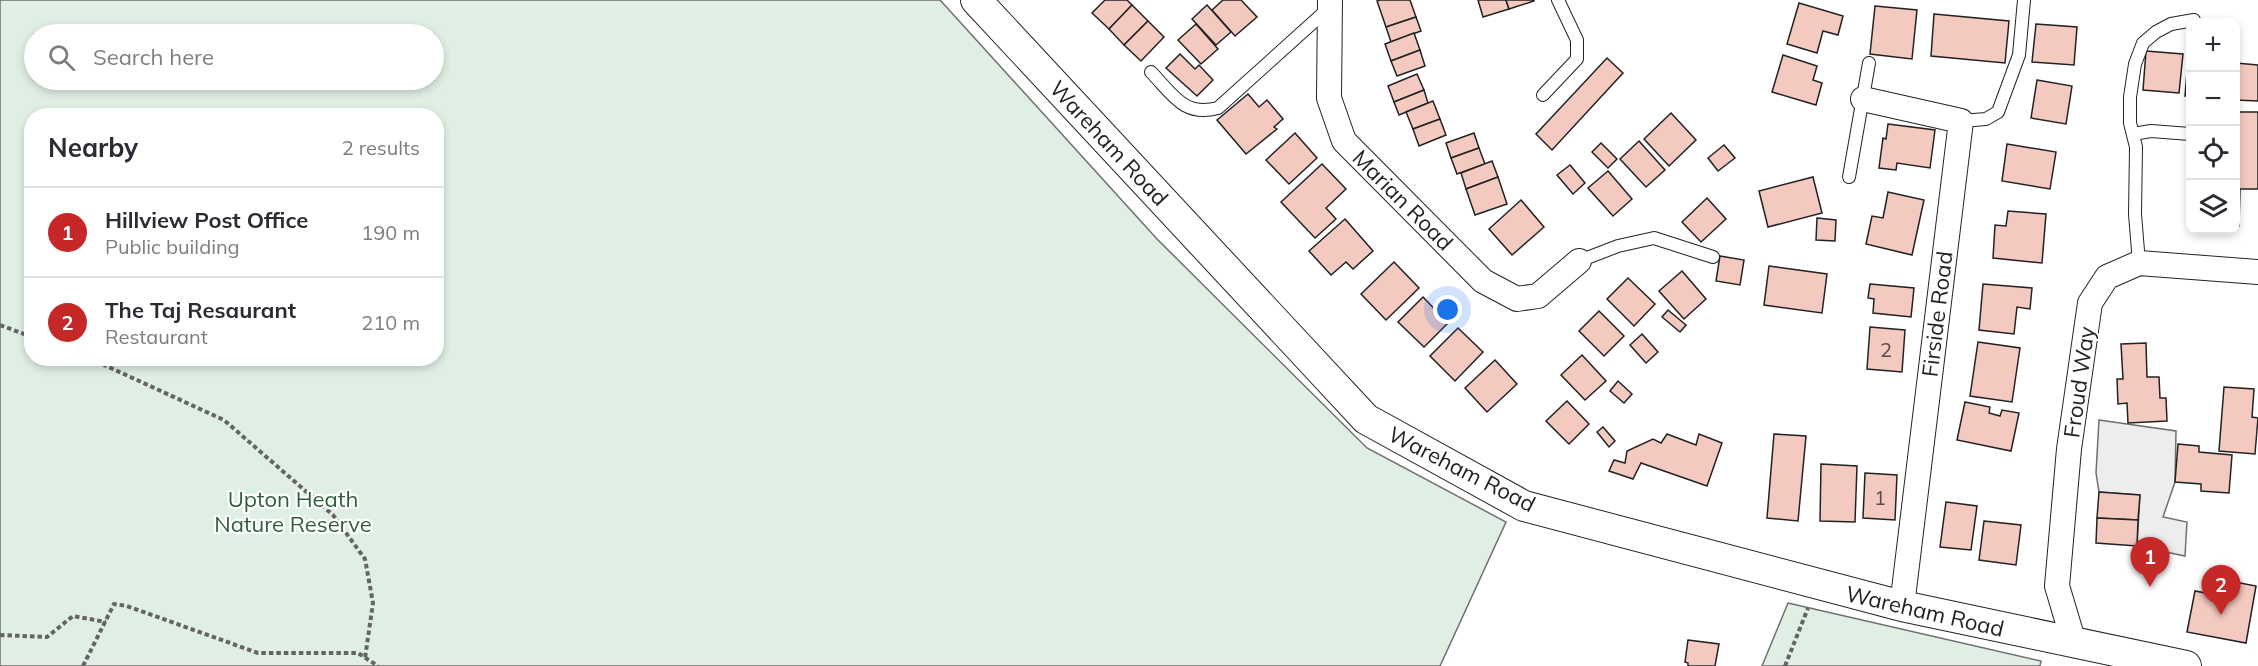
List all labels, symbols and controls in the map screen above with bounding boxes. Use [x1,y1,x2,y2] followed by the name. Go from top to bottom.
[2186,18,2240,234] map controls
[2186,18,2240,72] button: +
[24,24,444,90] search box
[45,41,78,74] icon: search
[93,43,214,71] text: Search here
[2186,72,2240,126] button: −
[1044,74,1174,212] street label: Wareham Road
[2186,126,2240,180] button: locate
[48,131,138,164] text: Nearby
[342,135,420,160] text: 2 results
[1347,144,1459,256] street label: Marian Road
[2186,180,2240,234] button: layers
[105,206,308,234] text: Hillview Post Office
[62,220,74,245] text: 1
[361,220,420,245] text: 190 m
[105,234,240,259] text: Public building
[1915,250,1959,378] street label: Firside Road
[1433,295,1462,324] your location
[105,296,296,324] text: The Taj Resaurant
[62,310,74,335] text: 2
[361,310,420,335] text: 210 m
[105,324,208,349] text: Restaurant
[2057,324,2101,439] street label: Froud Way
[1880,337,1892,362] house number: 2
[1384,420,1540,518] street label: Wareham Road
[214,485,372,538] park label: Upton Heath Nature Reserve
[1874,485,1886,510] house number: 1
[2130,538,2170,587] pin: 1
[2202,566,2240,615] pin: 2
[1843,579,2007,643] street label: Wareham Road

